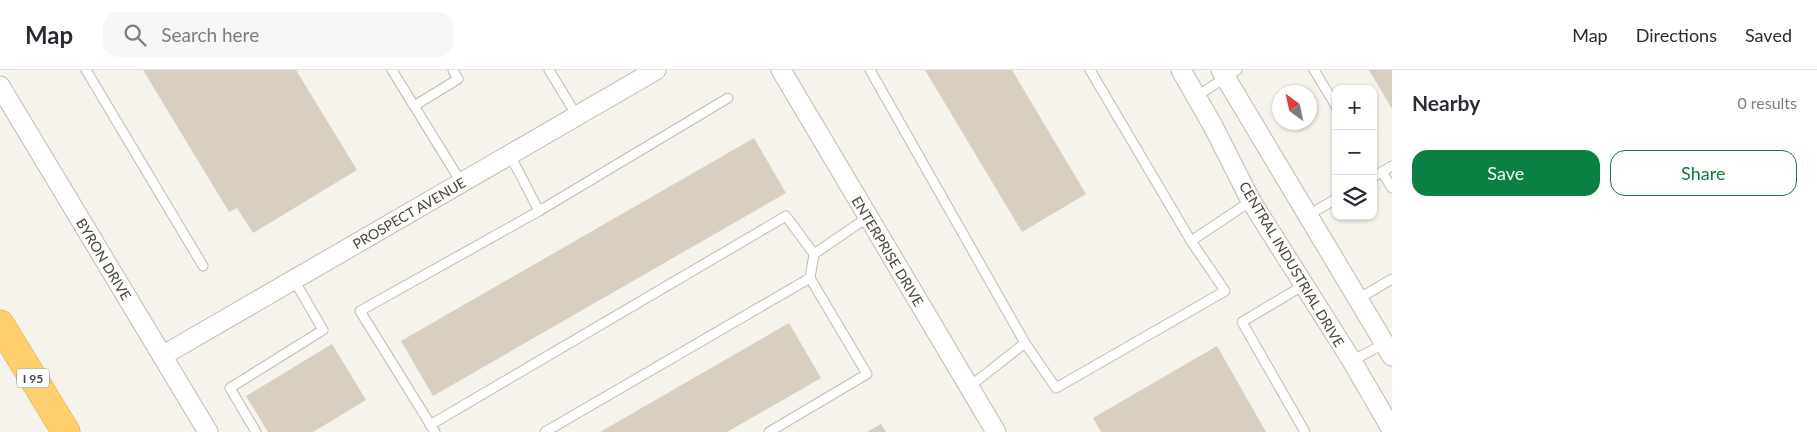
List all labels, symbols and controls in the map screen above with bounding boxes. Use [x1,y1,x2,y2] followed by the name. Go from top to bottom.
[103,12,453,57] search box
[25,20,73,49] text: Map
[121,21,149,49] icon: search
[161,23,259,46] text: Search here
[1572,24,1608,46] text: Map
[1636,24,1717,46] text: Directions
[1745,24,1792,46] text: Saved
[1272,85,1317,130] north arrow
[1332,85,1377,220] map controls
[1332,85,1377,130] button: +
[1412,90,1480,115] text: Nearby
[1737,93,1797,112] text: 0 results
[1332,130,1377,175] button: −
[1412,150,1600,196] button: Save
[1610,150,1797,196] button: Share
[349,174,469,252] street label: PROSPECT AVENUE
[1332,175,1377,220] button: layers
[1236,178,1348,350] street label: CENTRAL INDUSTRIAL DRIVE
[848,193,928,309] street label: ENTERPRISE DRIVE
[73,215,135,303] street label: BYRON DRIVE
[17,368,49,388] road number: I 95

